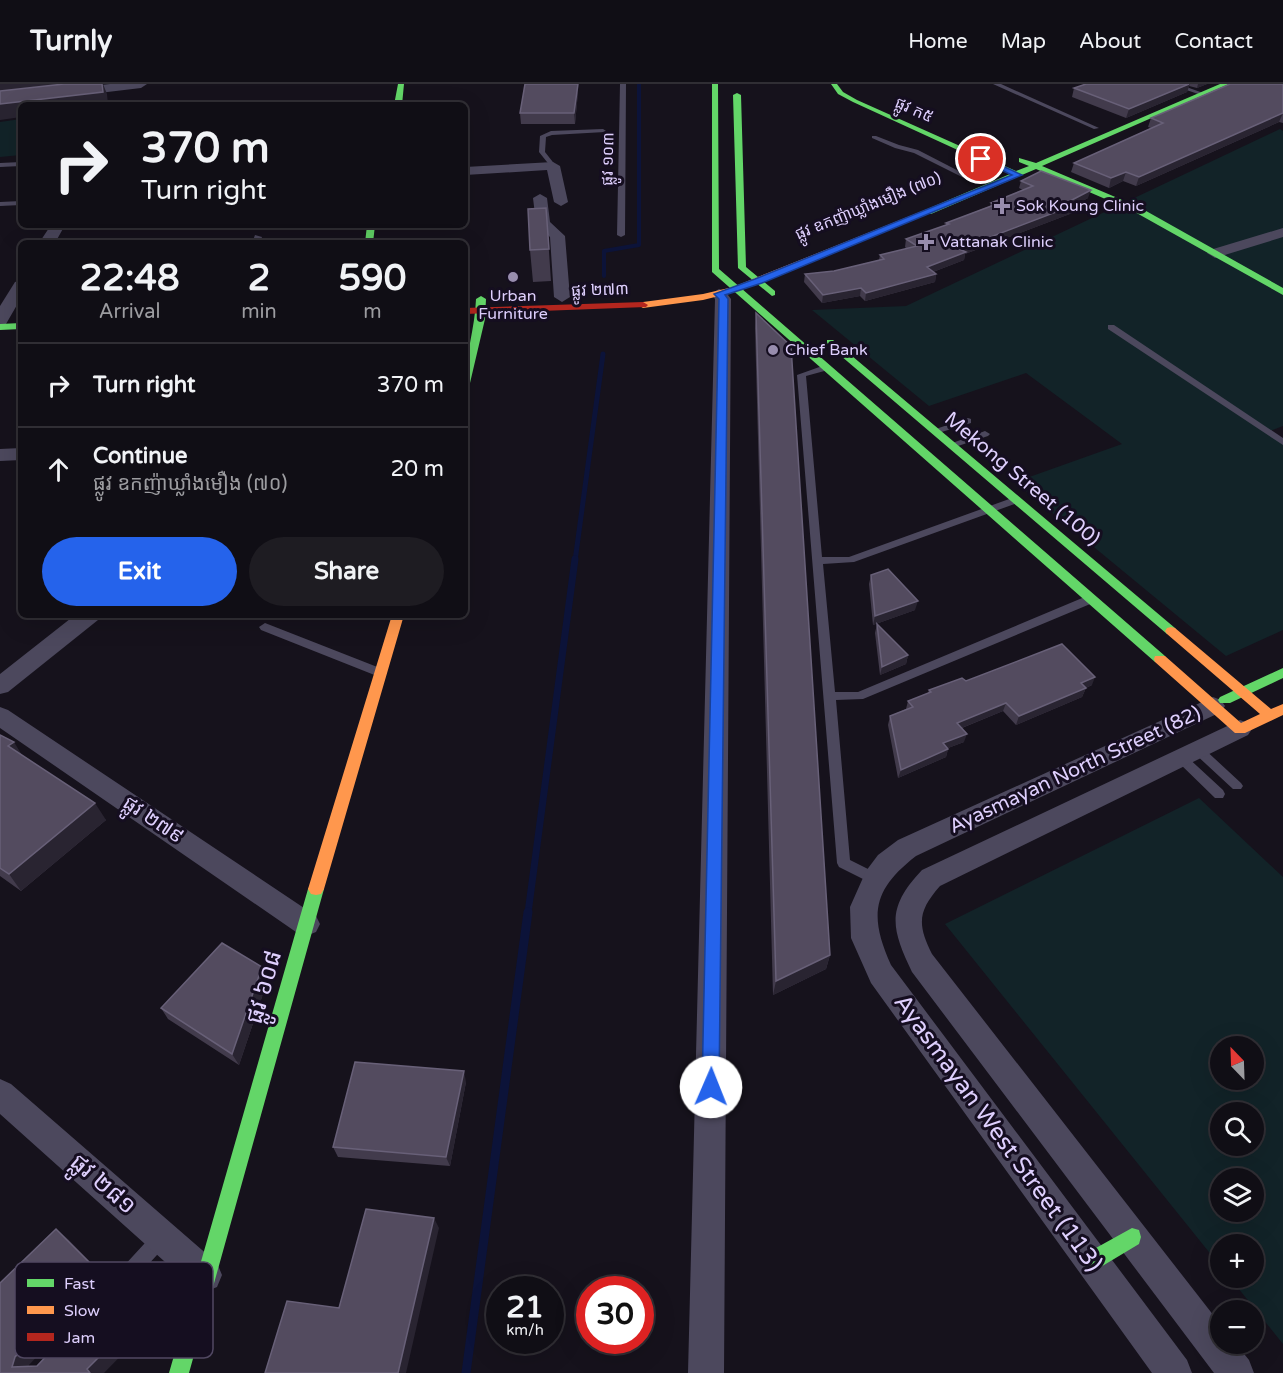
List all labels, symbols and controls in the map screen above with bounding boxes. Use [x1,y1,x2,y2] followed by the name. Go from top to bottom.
[30,24,112,58] text: Turnly
[908,29,968,54] text: Home
[1001,29,1046,54] text: Map
[1079,29,1141,54] text: About
[1174,29,1253,54] text: Contact
[890,93,936,131] street label: ផ្លូវ ក៥
[141,123,270,174] text: 370 m
[42,126,120,204] icon: right
[598,132,622,186] street label: ផ្លូវ ១០៣
[955,133,1006,184] pin
[964,142,997,175] icon: arrive
[792,167,945,248] street label: ផ្លូវ ឧកញ៉ាឃ្លាំងមឿង (៧០)
[141,174,267,207] text: Turn right
[1016,196,1144,216] place label: Sok Koung Clinic
[993,197,1011,215] marker: Sok Koung Clinic
[940,232,1053,252] place label: Vattanak Clinic
[917,233,935,251] marker: Vattanak Clinic
[80,257,180,300] text: 22:48
[248,257,270,300] text: 2
[338,257,406,300] text: 590
[506,270,520,284] marker: Urban Furniture
[571,279,629,305] street label: ផ្លូវ ២៧៣
[478,286,548,324] place label: Urban Furniture
[99,300,161,324] text: Arrival
[241,300,277,324] text: min
[363,300,382,324] text: m
[785,340,868,360] place label: Chief Bank
[766,343,780,357] marker: Chief Bank
[42,369,75,402] icon: right
[93,372,195,398] text: Turn right
[377,372,444,398] text: 370 m
[939,407,1105,551] street label: Mekong Street (100)
[93,443,188,469] text: Continue
[42,453,75,486] icon: ahead
[390,456,444,482] text: 20 m
[93,472,288,496] text: ផ្លូវ ឧកញ៉ាឃ្លាំងមឿង (៧០)
[42,537,237,606] button: Exit
[249,537,444,606] button: Share
[945,701,1205,839] street label: Ayasmayan North Street (82)
[115,791,188,854] street label: ផ្លូវ ២៧៩
[240,947,295,1029] street label: ផ្លូវ ៦០៨
[888,989,1108,1277] street label: Ayasmayan West Street (113)
[1210,1036,1264,1090] north arrow
[1210,1036,1264,1354] map controls
[679,1055,743,1119] position arrow
[1210,1102,1264,1156] button: search
[59,1148,142,1226] street label: ផ្លូវ ២៨១
[1210,1168,1264,1222] button: layers
[1210,1234,1264,1288] button: +
[15,1262,213,1358] legend
[64,1274,95,1294] text: Fast
[576,1276,654,1354] speed limit sign: 30
[506,1289,544,1326] text: 21
[1210,1300,1264,1354] button: −
[64,1301,100,1321] text: Slow
[506,1321,544,1339] text: km/h
[64,1328,95,1348] text: Jam

